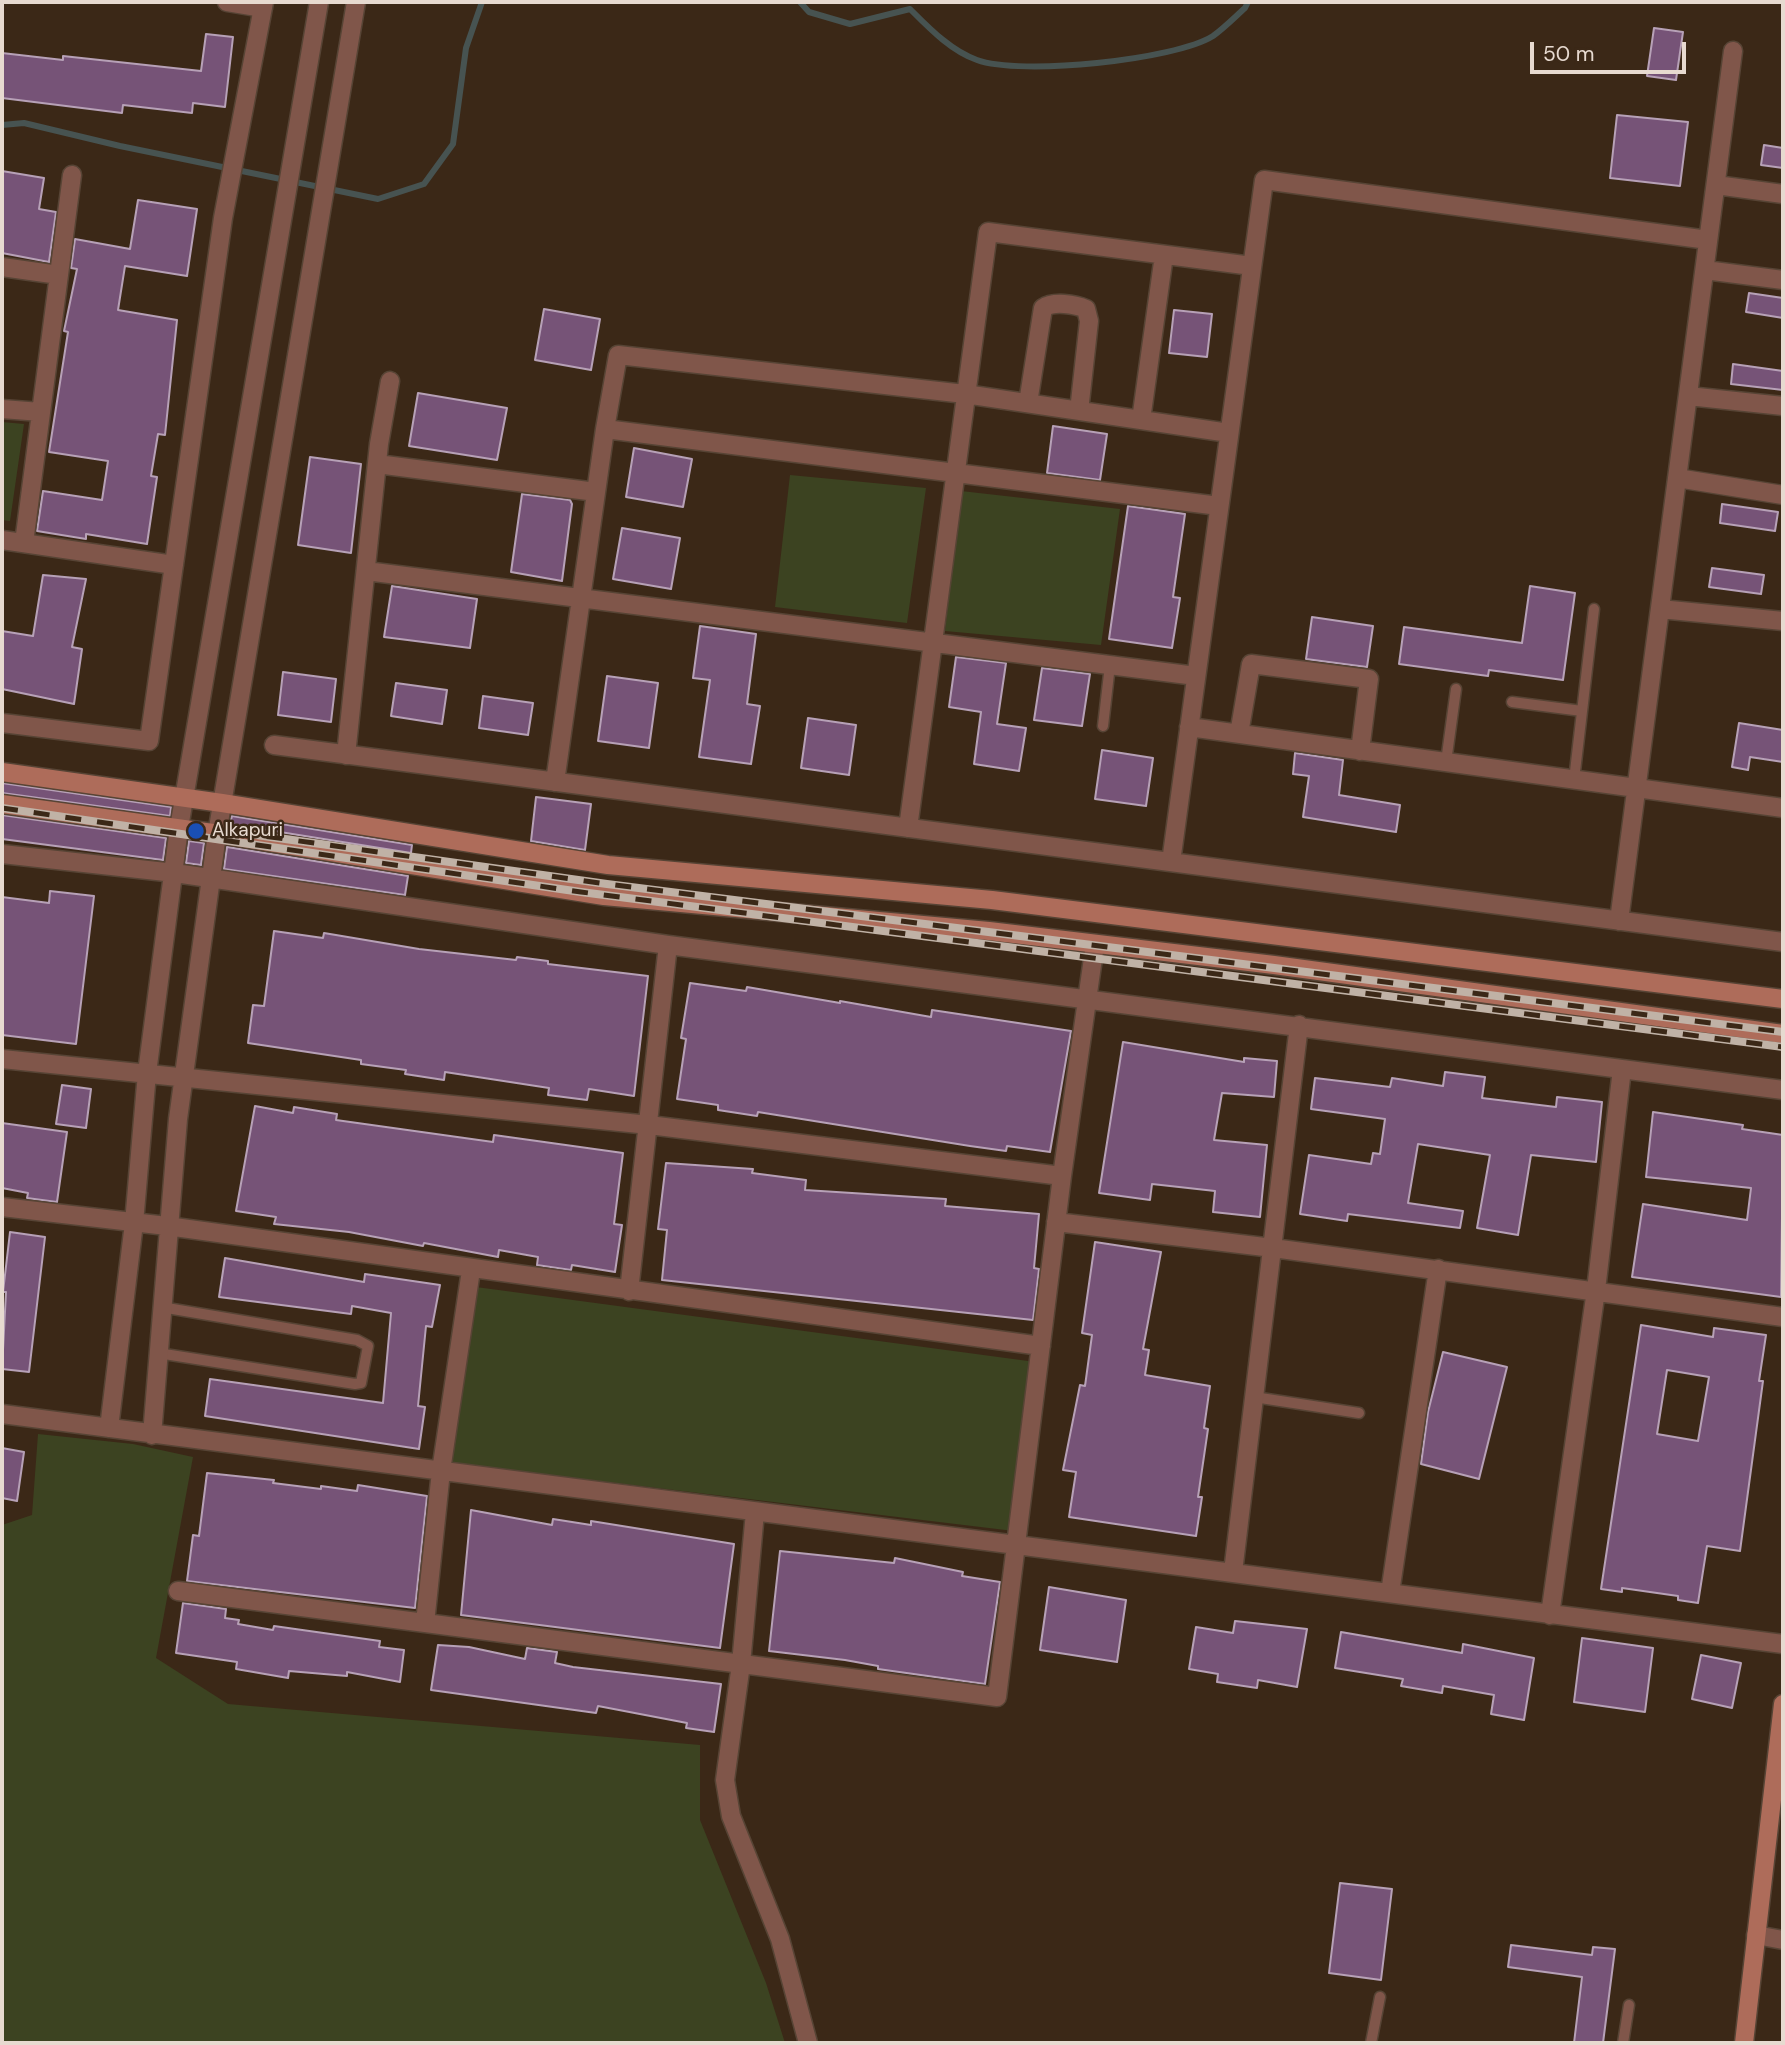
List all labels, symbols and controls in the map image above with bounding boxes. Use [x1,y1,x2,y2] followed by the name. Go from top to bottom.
[1533,28,1689,72] scale bar
[1543,40,1594,68] text: 50 m
[212,820,283,842] place label: Alkapuri
[186,821,206,841] marker: Alkapuri

